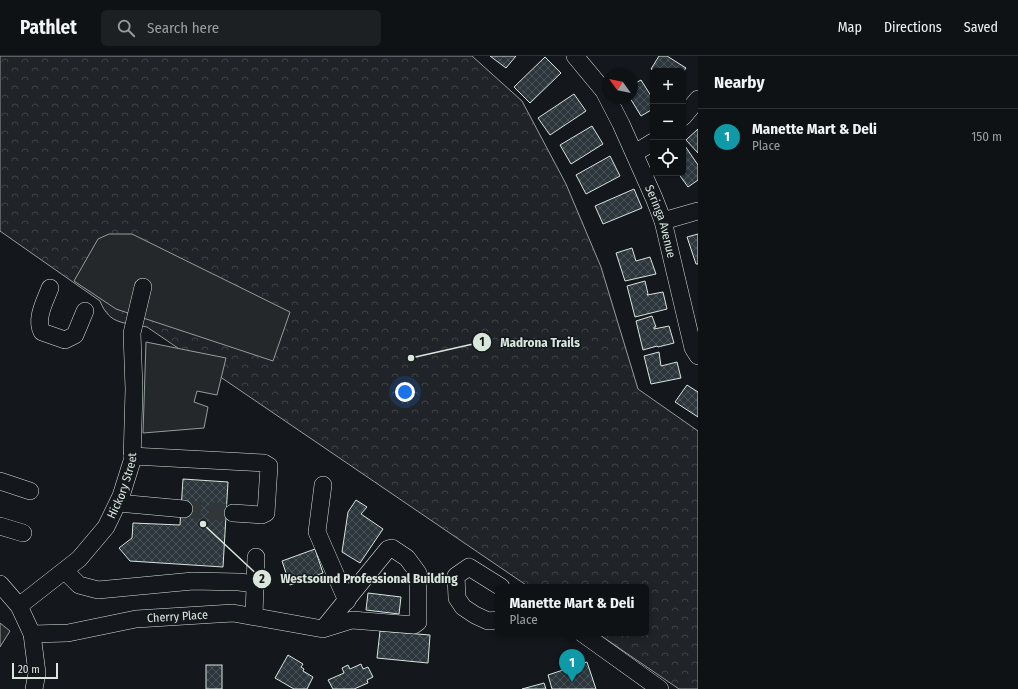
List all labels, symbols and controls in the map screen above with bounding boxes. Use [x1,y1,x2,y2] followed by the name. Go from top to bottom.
[101,10,381,46] search box
[20,16,77,39] text: Pathlet
[115,17,137,39] icon: search
[147,19,219,37] text: Search here
[838,19,862,36] text: Map
[884,19,942,36] text: Directions
[964,19,998,36] text: Saved
[602,68,638,104] north arrow
[650,68,686,176] map controls
[650,68,686,104] button: +
[714,72,765,93] text: Nearby
[650,104,686,140] button: −
[752,120,877,138] text: Manette Mart & Deli
[724,129,730,144] text: 1
[971,129,1002,144] text: 150 m
[752,138,780,153] text: Place
[650,140,686,176] button: locate
[642,183,678,259] street label: Seringa Avenue
[472,330,588,355] callout: Madrona Trails
[479,335,485,349] text: 1
[500,335,580,350] text: Madrona Trails
[395,382,415,402] your location
[104,452,139,521] street label: Hickory Street
[252,566,466,591] callout: Westsound Professional Building
[280,571,458,586] text: Westsound Professional Building
[258,572,265,586] text: 2
[495,584,649,636] popup
[510,594,634,612] text: Manette Mart & Deli
[147,608,208,625] street label: Cherry Place
[510,612,538,627] text: Place
[559,649,585,682] pin: 1
[12,661,58,680] scale bar
[18,663,40,676] text: 20 m

